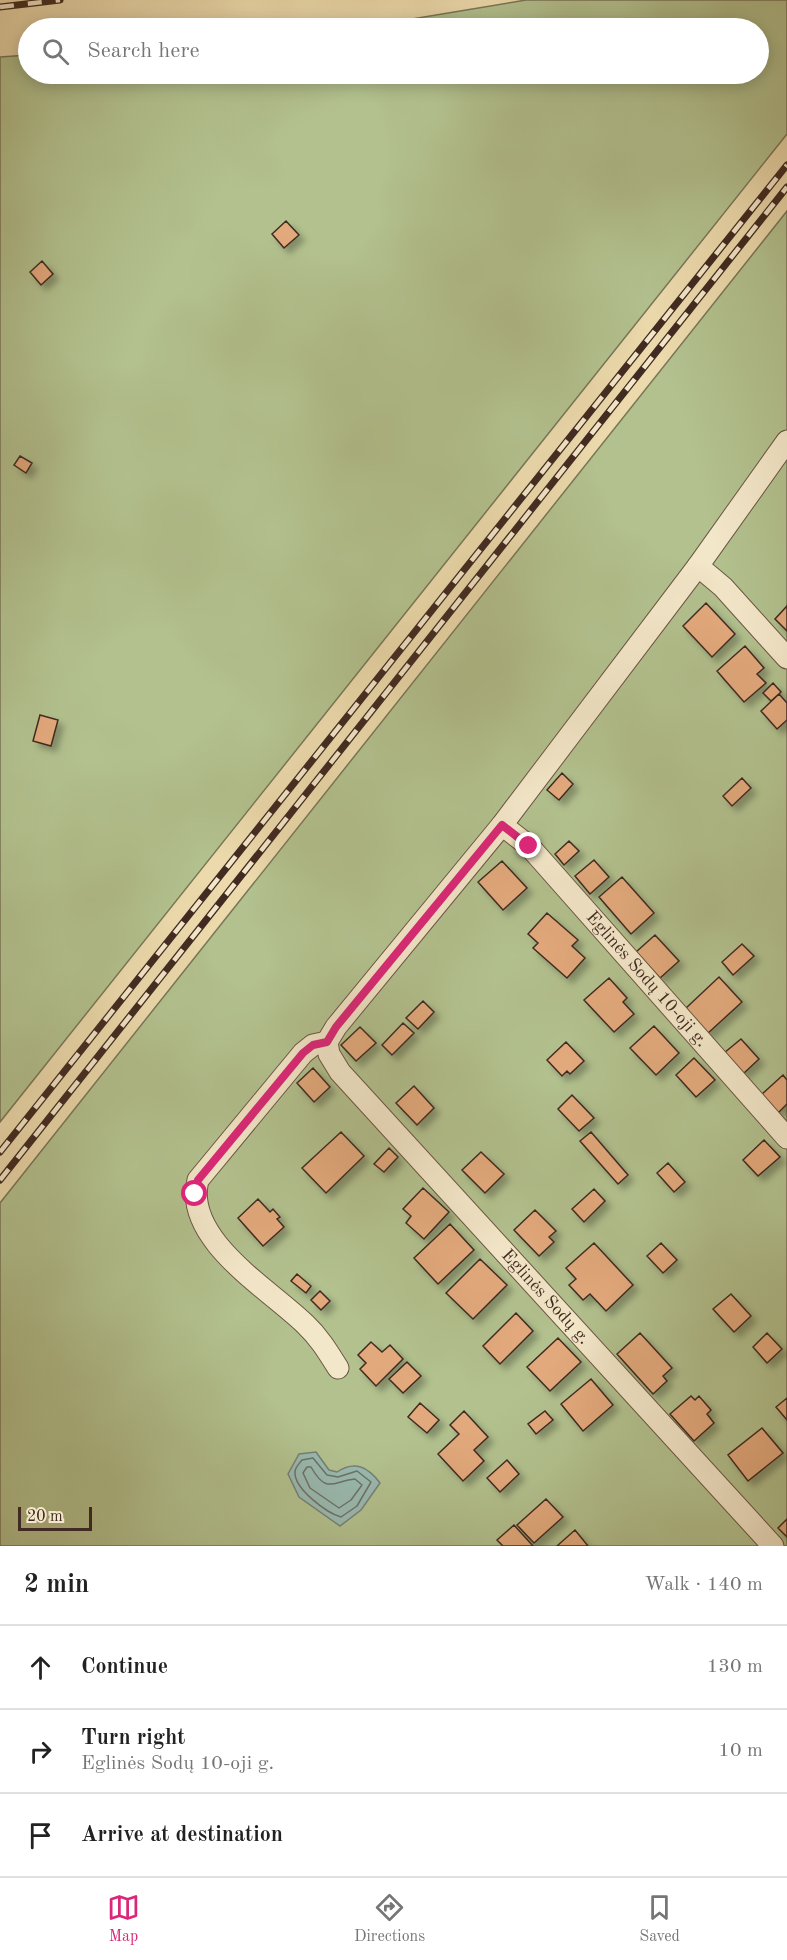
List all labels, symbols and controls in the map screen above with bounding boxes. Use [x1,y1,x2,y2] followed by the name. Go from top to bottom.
[18,18,769,84] search box
[39,35,72,68] icon: search
[87,40,200,62] text: Search here
[515,832,541,858] route end
[582,908,711,1050] street label: Eglinės Sodų 10-oji g.
[181,1180,207,1206] route start
[498,1246,593,1348] street label: Eglinės Sodų g.
[18,1504,92,1532] scale bar
[27,1509,63,1525] text: 20 m
[24,1572,89,1598] text: 2 min
[644,1575,763,1595] text: Walk · 140 m
[24,1651,57,1684] icon: ahead
[81,1656,168,1678] text: Continue
[707,1657,763,1677] text: 130 m
[81,1727,185,1749] text: Turn right
[24,1735,57,1768] icon: right
[718,1741,763,1761] text: 10 m
[81,1754,274,1774] text: Eglinės Sodų 10-oji g.
[24,1819,57,1852] icon: arrive
[81,1824,283,1846] text: Arrive at destination
[107,1891,140,1947] tab: Map
[354,1891,425,1947] tab: Directions
[639,1891,680,1947] tab: Saved

